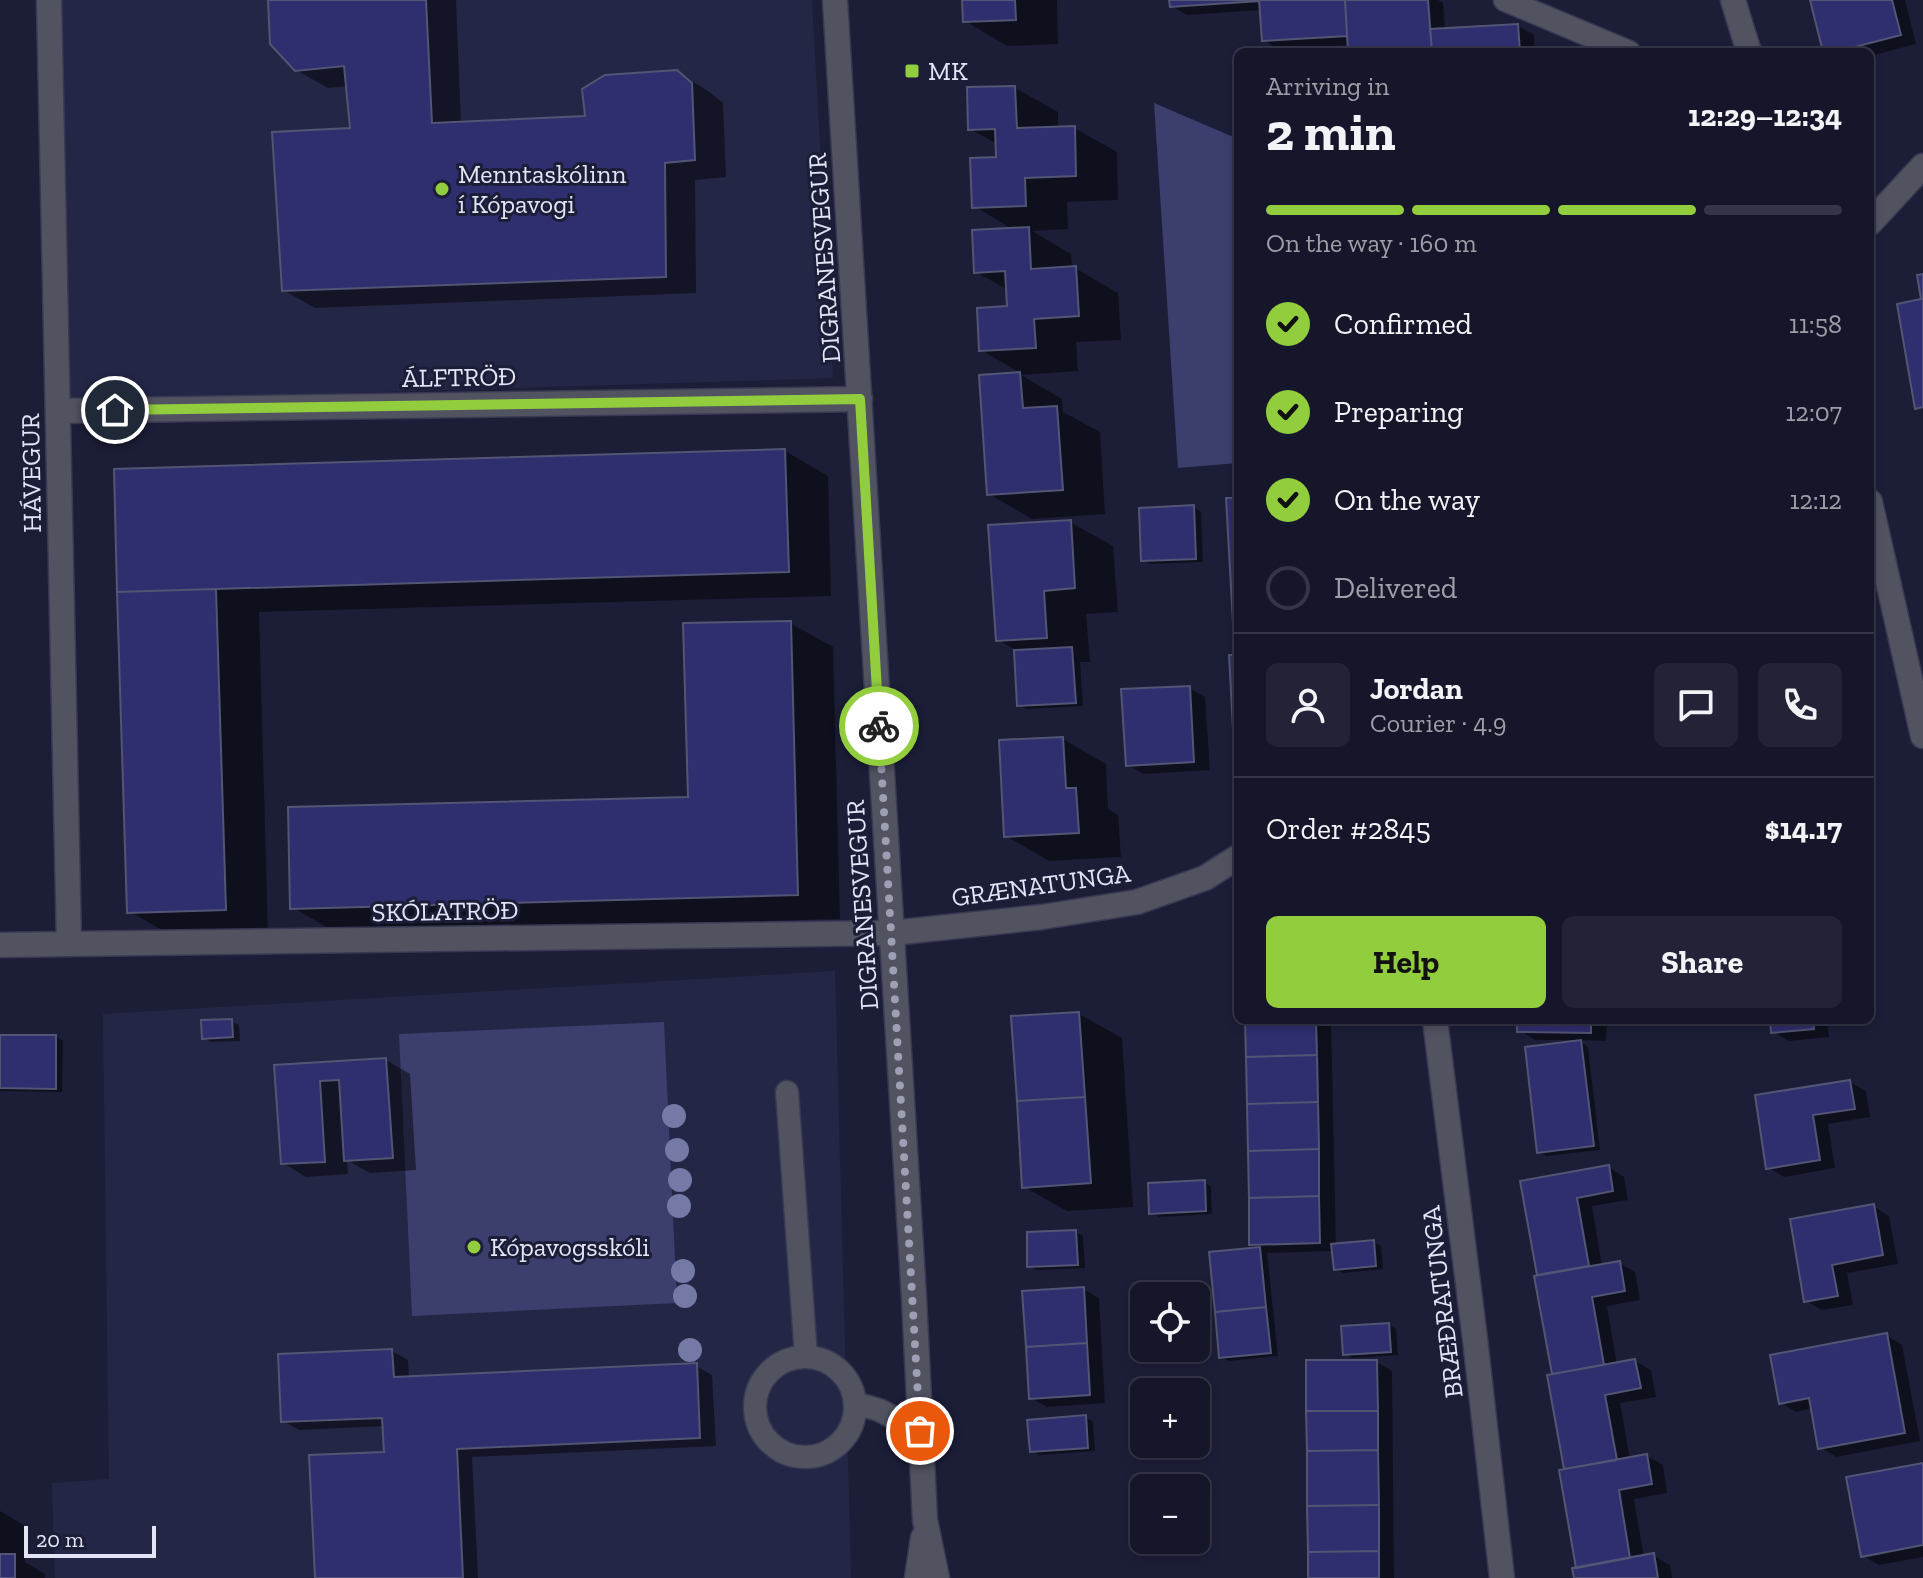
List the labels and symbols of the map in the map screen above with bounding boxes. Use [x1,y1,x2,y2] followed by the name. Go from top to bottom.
[928,55,968,87] place label: MK
[903,62,921,80] marker: MK
[801,152,847,364] street label: DIGRANESVEGUR
[458,158,626,220] place label: Menntaskólinn í Kópavogi
[433,180,451,198] marker: Menntaskólinn í Kópavogi
[402,360,516,394] street label: ÁLFTRÖÐ
[81,376,149,444] pin
[14,413,48,533] street label: HÁVEGUR
[839,686,919,766] courier
[839,799,885,1011] street label: DIGRANESVEGUR
[950,856,1134,913] street label: GRÆNATUNGA
[371,894,519,928] street label: SKÓLATRÖÐ
[1414,1203,1470,1400] street label: BRÆÐRATUNGA
[490,1231,650,1263] place label: Kópavogsskóli
[465,1238,483,1256] marker: Kópavogsskóli
[886,1397,954,1465] pin
[24,1522,156,1558] scale bar

